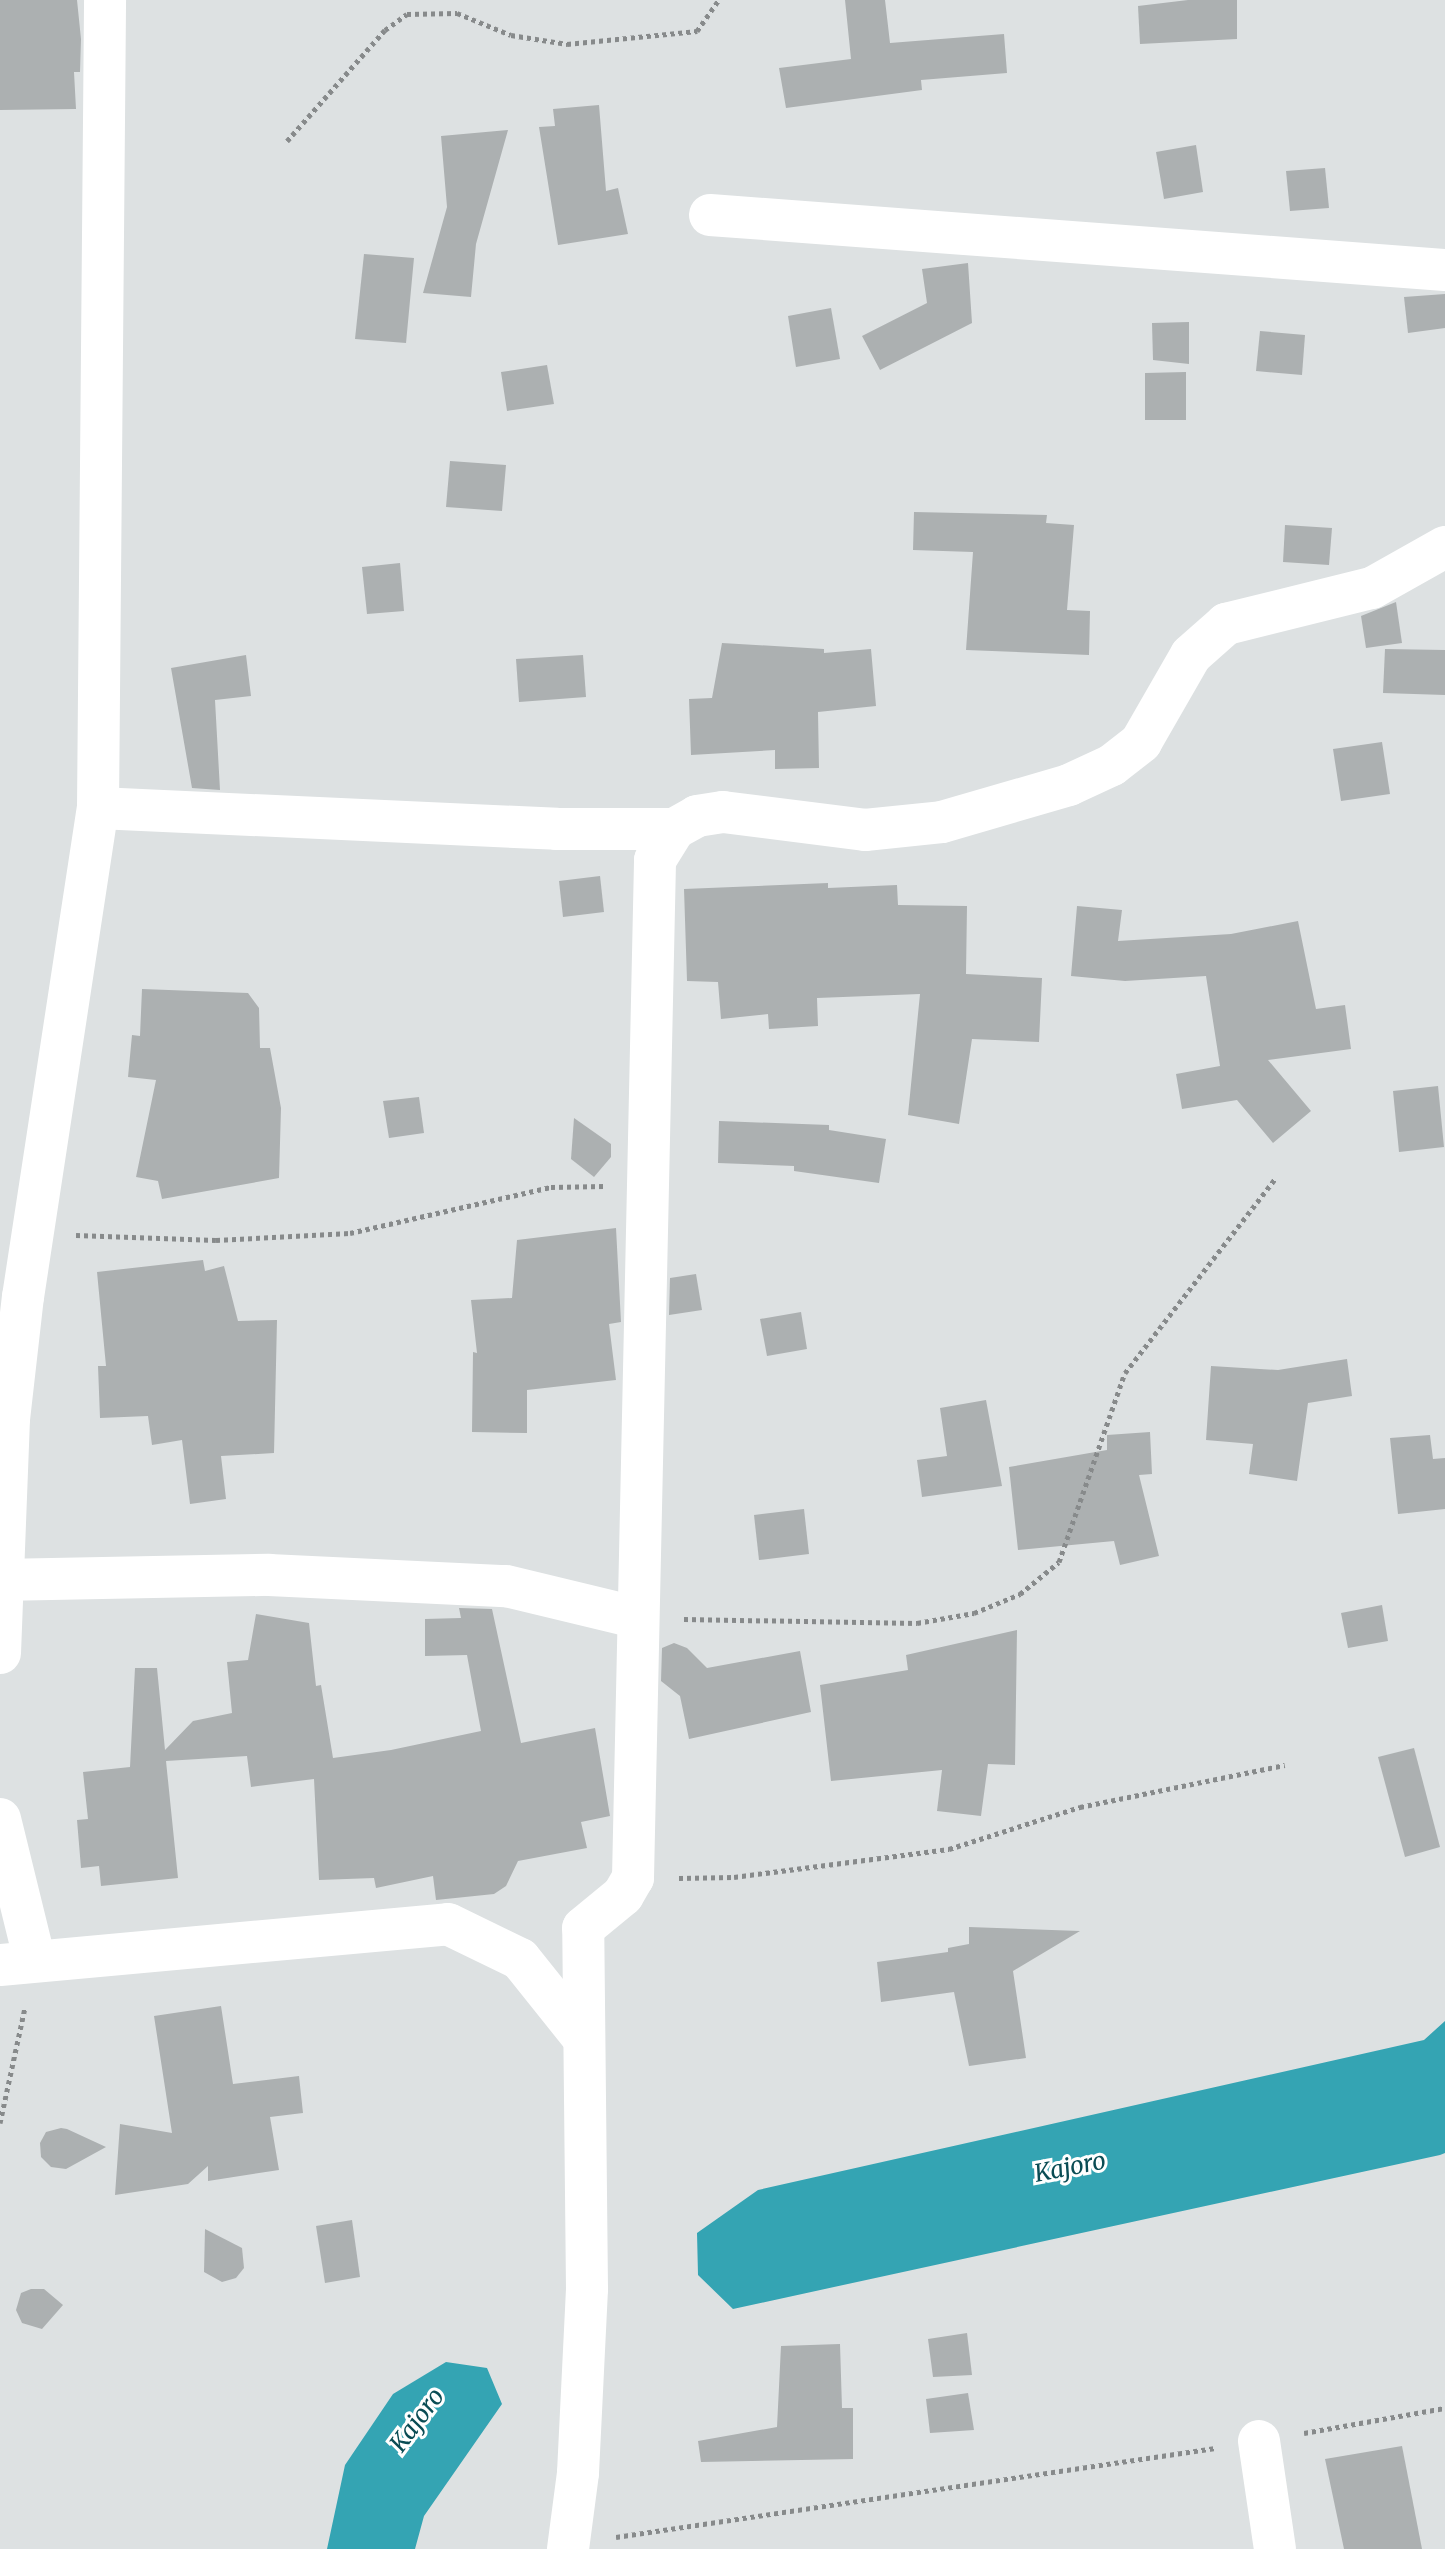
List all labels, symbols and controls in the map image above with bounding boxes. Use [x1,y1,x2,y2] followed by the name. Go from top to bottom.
[1032,2146,1108,2188] water label: Kajoro
[384,2383,450,2457] water label: Kajoro

